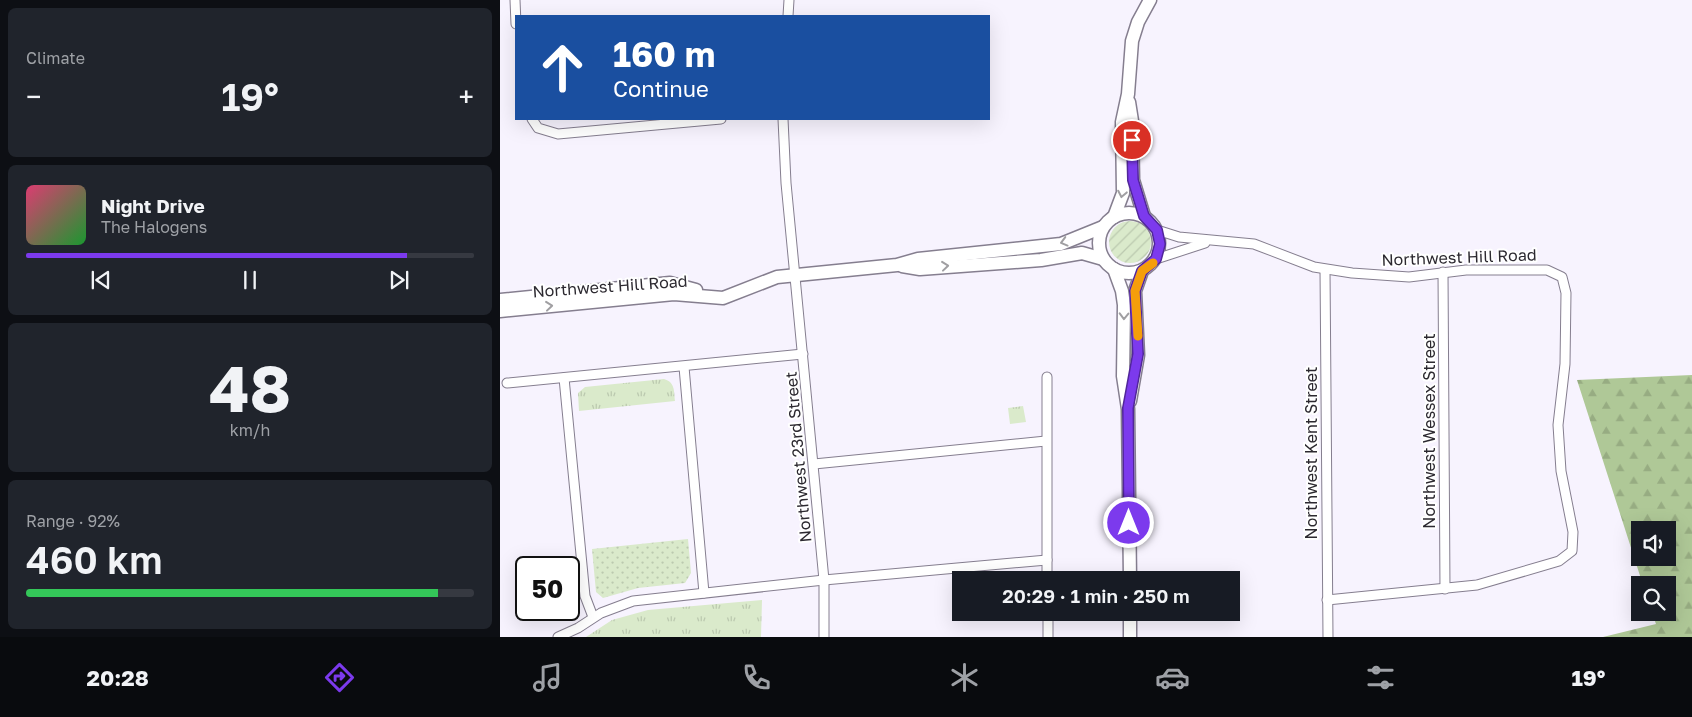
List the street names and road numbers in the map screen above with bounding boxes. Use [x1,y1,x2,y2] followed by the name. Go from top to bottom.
[1381,244,1537,270] street label: Northwest Hill Road
[532,271,688,301] street label: Northwest Hill Road
[1419,333,1439,529] street label: Northwest Wessex Street
[1301,367,1321,539] street label: Northwest Kent Street
[781,371,815,543] street label: Northwest 23rd Street

